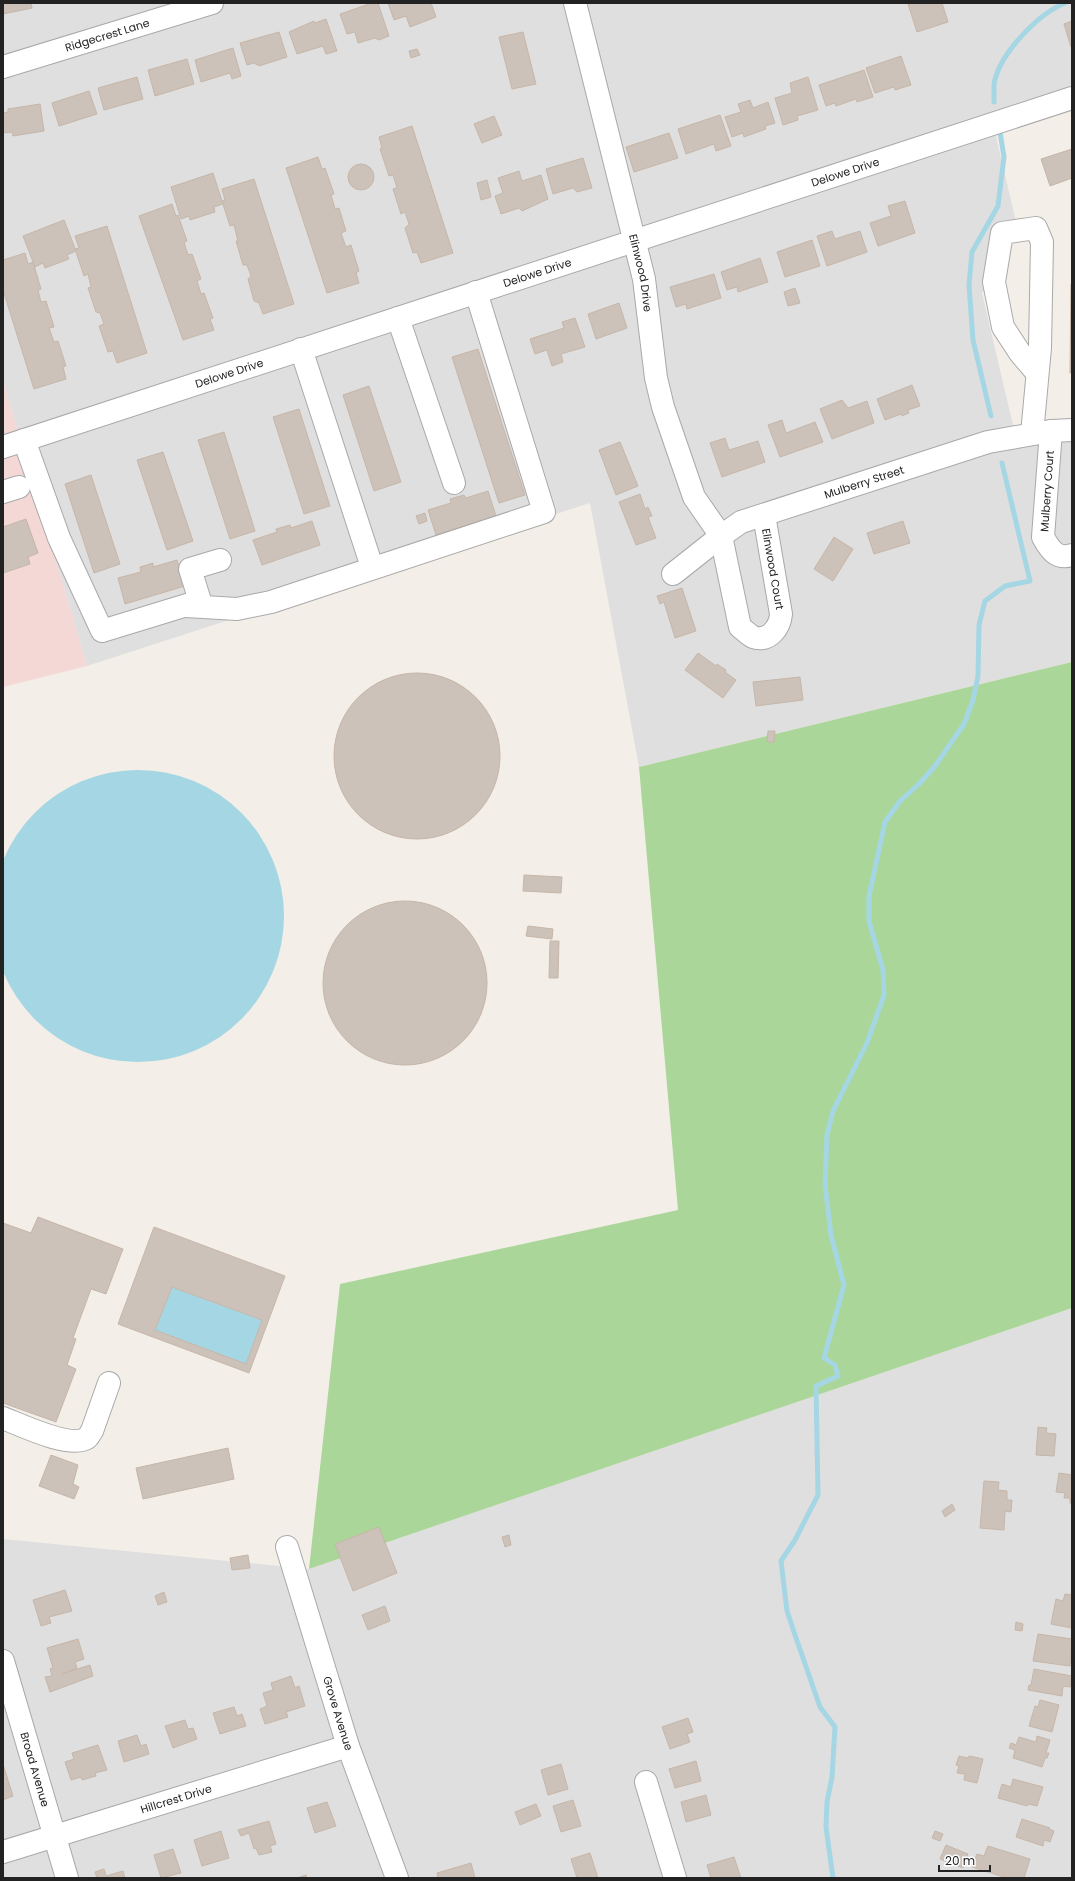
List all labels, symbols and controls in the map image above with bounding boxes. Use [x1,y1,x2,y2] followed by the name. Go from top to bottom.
[63,15,152,56] street label: Ridgecrest Lane
[809,153,882,191] street label: Delowe Drive
[625,232,656,313] street label: Elinwood Drive
[501,254,574,291] street label: Delowe Drive
[193,354,266,392] street label: Delowe Drive
[1036,450,1058,532] street label: Mulberry Court
[822,462,906,503] street label: Mulberry Street
[758,527,788,611] street label: Elinwood Court
[319,1674,357,1753] street label: Grove Avenue
[16,1730,54,1809] street label: Broad Avenue
[138,1780,214,1817] street label: Hillcrest Drive
[939,1847,990,1873] scale bar
[945,1852,975,1869] text: 20 m

